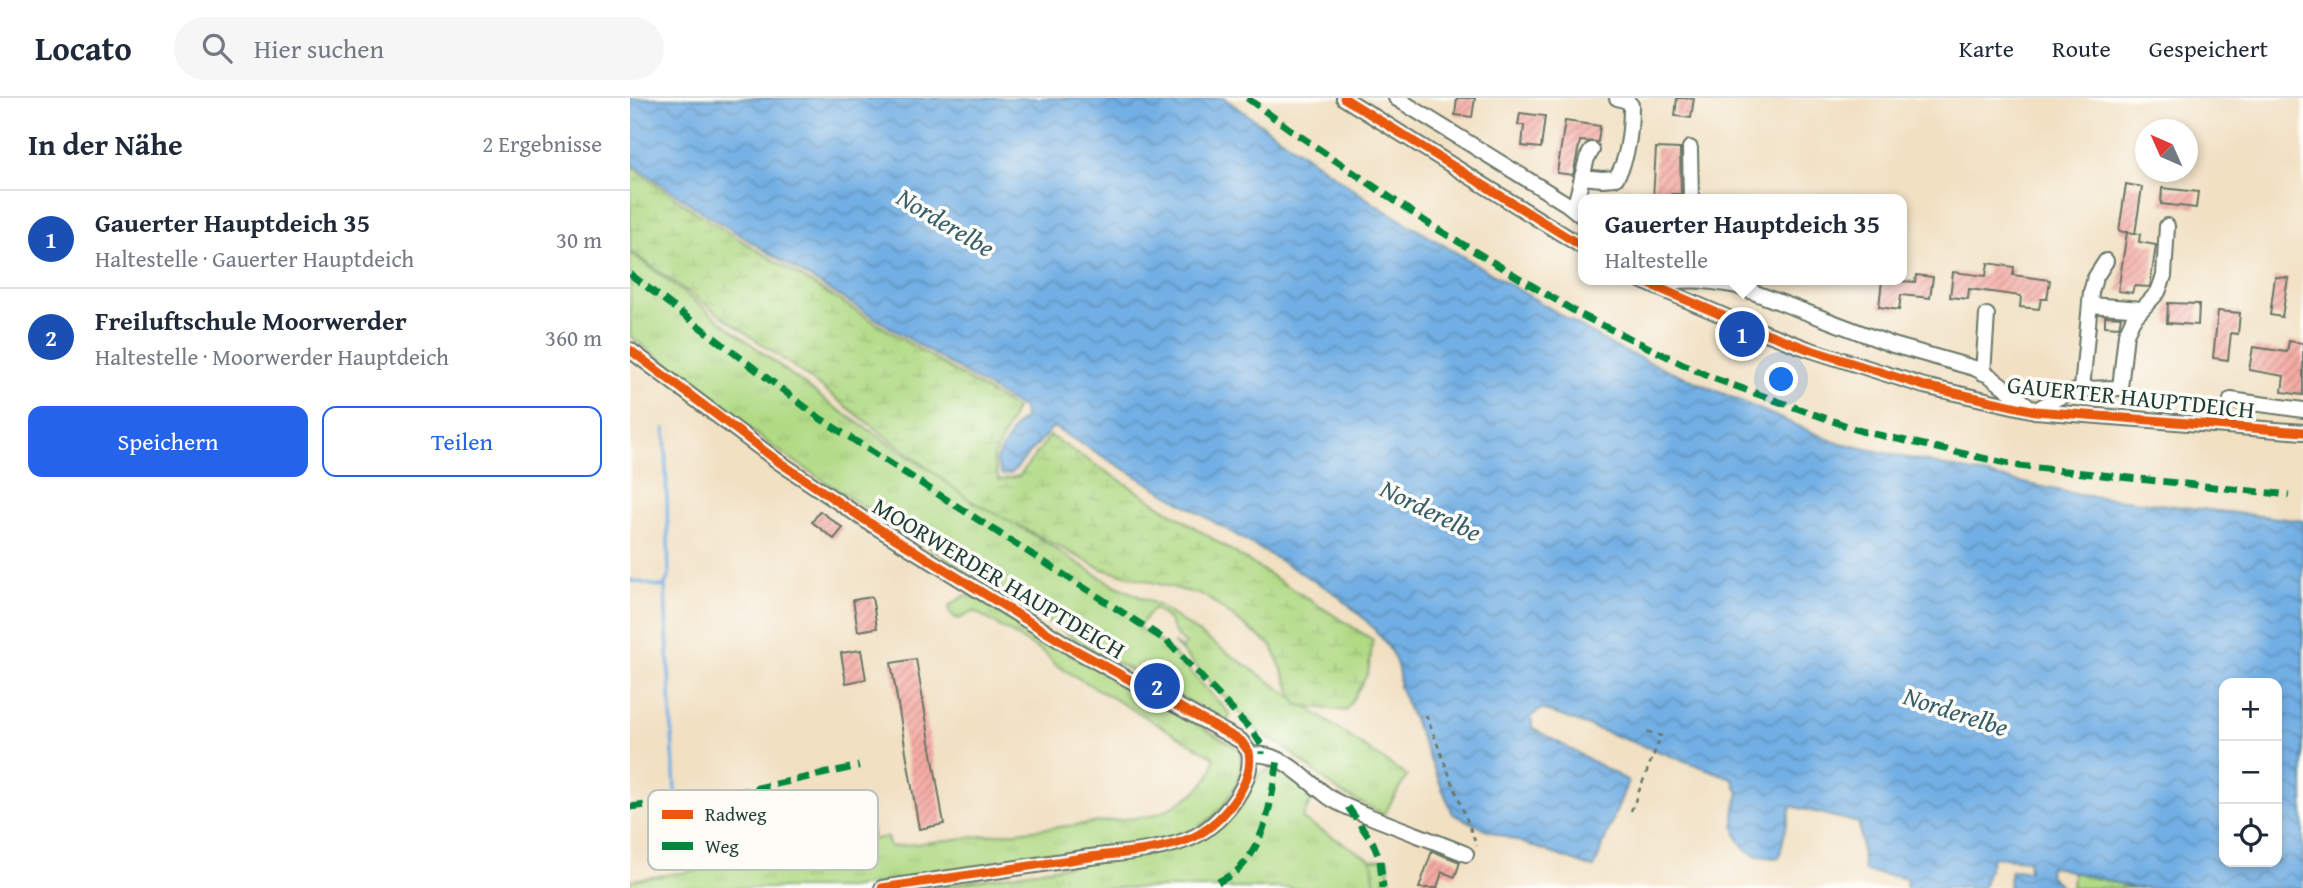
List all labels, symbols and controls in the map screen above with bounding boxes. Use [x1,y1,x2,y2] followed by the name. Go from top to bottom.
[174,17,664,80] search box
[35,24,132,72] text: Locato
[198,29,236,67] icon: search
[254,29,384,68] text: Hier suchen
[1959,31,2014,66] text: Karte
[2052,31,2111,66] text: Route
[2149,31,2268,66] text: Gespeichert
[2135,119,2198,182] north arrow
[28,122,183,166] text: In der Nähe
[482,127,602,160] text: 2 Ergebnisse
[889,177,1002,267] water label: Norderelbe
[1578,194,1907,285] popup
[95,203,370,242] text: Gauerter Hauptdeich 35
[1605,204,1880,243] text: Gauerter Hauptdeich 35
[45,223,57,256] text: 1
[556,223,602,256] text: 30 m
[95,242,414,275] text: Haltestelle · Gauerter Hauptdeich
[1605,243,1708,276] text: Haltestelle
[95,301,407,340] text: Freiluftschule Moorwerder
[1719,308,1765,360] pin: 1
[45,321,57,354] text: 2
[545,321,602,354] text: 360 m
[95,340,449,373] text: Haltestelle · Moorwerder Hauptdeich
[1764,362,1798,396] your location
[2006,367,2256,427] street label: GAUERTER HAUPTDEICH
[28,406,308,477] button: Speichern
[322,406,602,477] button: Teilen
[1373,468,1488,551] water label: Norderelbe
[866,489,1132,667] street label: MOORWERDER HAUPTDEICH
[1134,660,1180,712] pin: 2
[1898,675,2013,746] water label: Norderelbe
[2219,678,2282,867] map controls
[2219,678,2282,741] button: +
[2219,741,2282,804] button: −
[648,790,878,870] legend
[705,800,767,828] text: Radweg
[2219,804,2282,867] button: locate
[705,832,739,860] text: Weg

